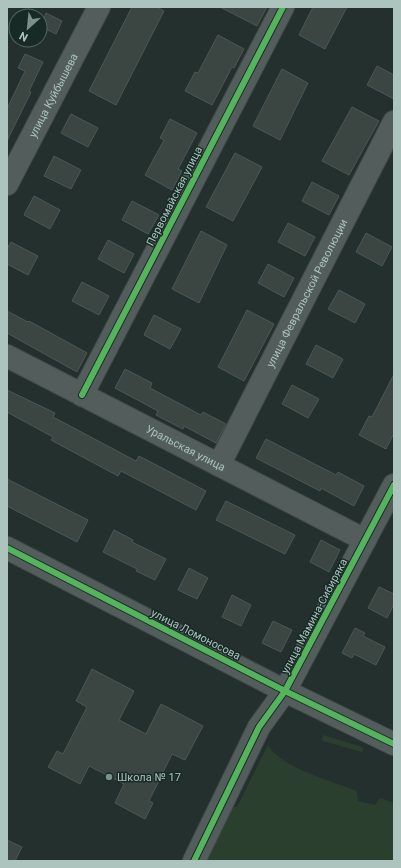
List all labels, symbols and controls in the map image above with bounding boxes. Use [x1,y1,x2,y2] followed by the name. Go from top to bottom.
[8,8,48,48] north arrow
[17,29,30,44] text: N
[26,51,81,140] street label: улица Куйбышева
[144,144,205,248] street label: Первомайская улица
[264,217,350,370] street label: улица Февральской Революции
[144,423,227,474] street label: Уральская улица
[279,556,350,676] street label: улица Мамина-Сибиряка
[149,606,243,663] street label: улица Ломоносова
[117,771,181,784] place label: Школа № 17
[104,772,114,782] marker: Школа № 17

